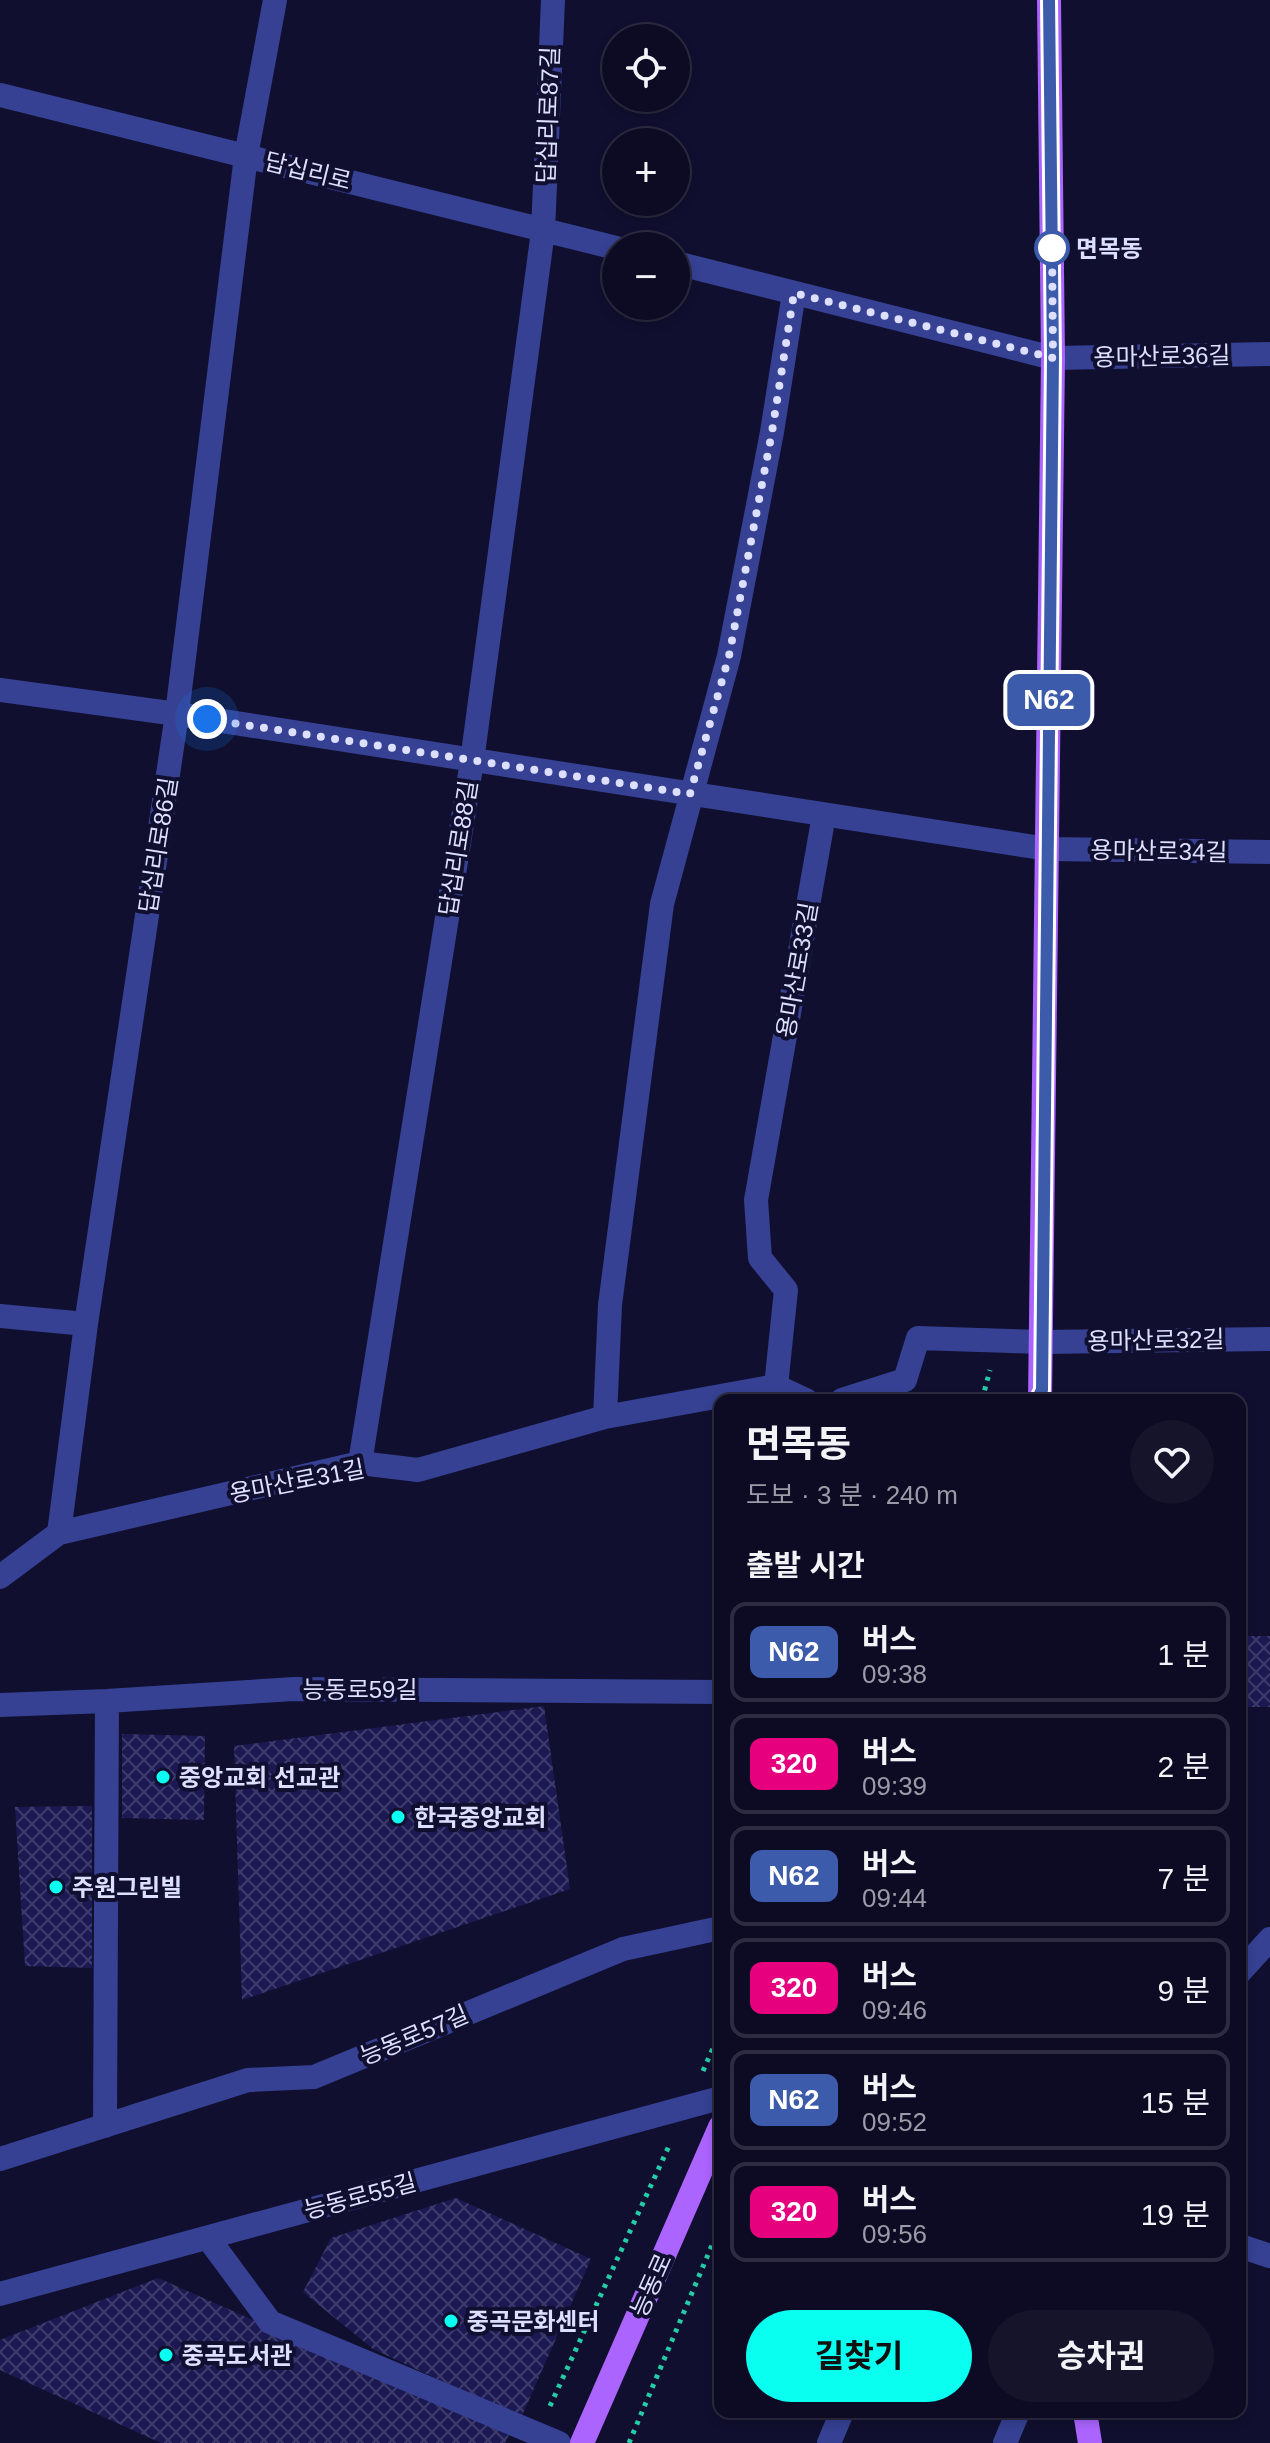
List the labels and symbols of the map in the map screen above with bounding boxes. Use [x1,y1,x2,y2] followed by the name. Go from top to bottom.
[532,46,564,184] street label: 답십리로87길
[262,147,354,195] street label: 답십리로
[1035,231,1069,265] marker: 면목동
[1076,235,1142,262] place label: 면목동
[1093,341,1231,371] street label: 용마산로36길
[1003,674,1095,726] line badge: N62
[187,699,227,739] your location
[134,775,182,915] street label: 답십리로86길
[434,778,482,918] street label: 답십리로88길
[1090,836,1228,866] street label: 용마산로34길
[772,900,822,1040] street label: 용마산로33길
[1087,1325,1225,1355] street label: 용마산로32길
[227,1455,367,1507] street label: 용마산로31길
[302,1676,418,1703] street label: 능동로59길
[179,1764,340,1791] place label: 중앙교회 선교관
[154,1768,172,1786] marker: 중앙교회 선교관
[414,1804,546,1831] place label: 한국중앙교회
[389,1808,407,1826] marker: 한국중앙교회
[72,1874,182,1901] place label: 주원그린빌
[47,1878,65,1896] marker: 주원그린빌
[356,2000,472,2070] street label: 능동로57길
[301,2168,419,2224] street label: 능동로55길
[625,2249,677,2321] street label: 능동로
[467,2308,599,2335] place label: 중곡문화센터
[442,2312,460,2330] marker: 중곡문화센터
[182,2342,292,2369] place label: 중곡도서관
[157,2346,175,2364] marker: 중곡도서관

